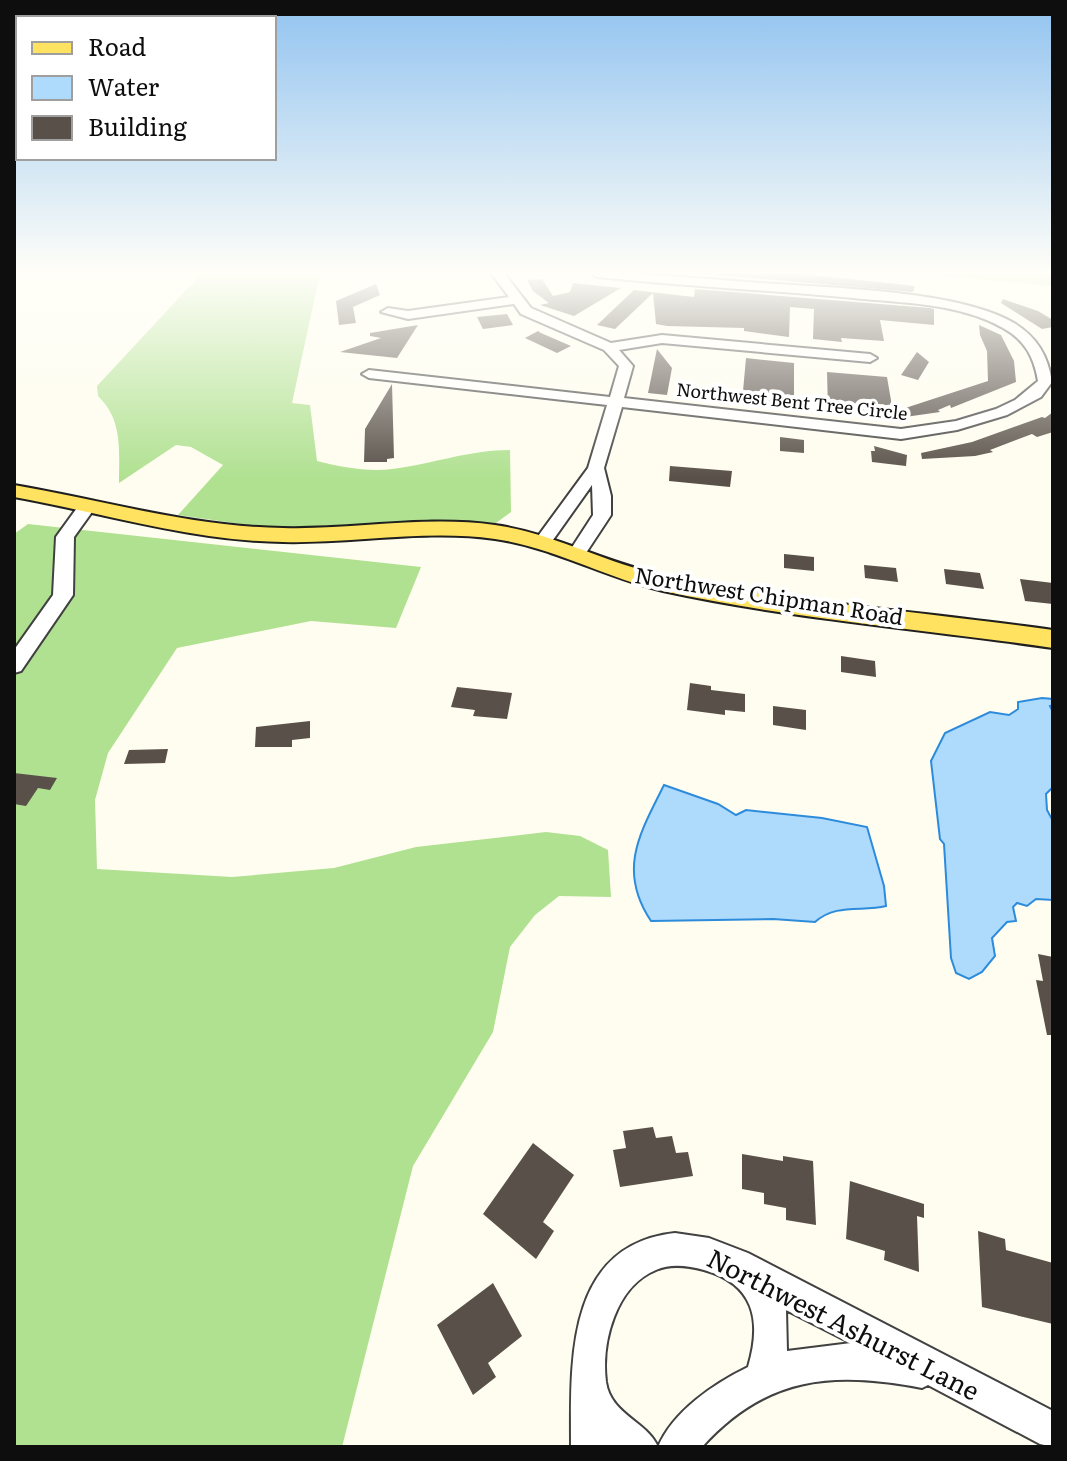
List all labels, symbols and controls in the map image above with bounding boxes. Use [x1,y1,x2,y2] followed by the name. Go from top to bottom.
[16,16,276,160] legend
[88,28,147,63] text: Road
[88,68,160,103] text: Water
[88,108,187,143] text: Building
[675,375,909,426] street label: Northwest Bent Tree Circle
[633,557,906,632] street label: Northwest Chipman Road
[701,1237,987,1408] street label: Northwest Ashurst Lane

